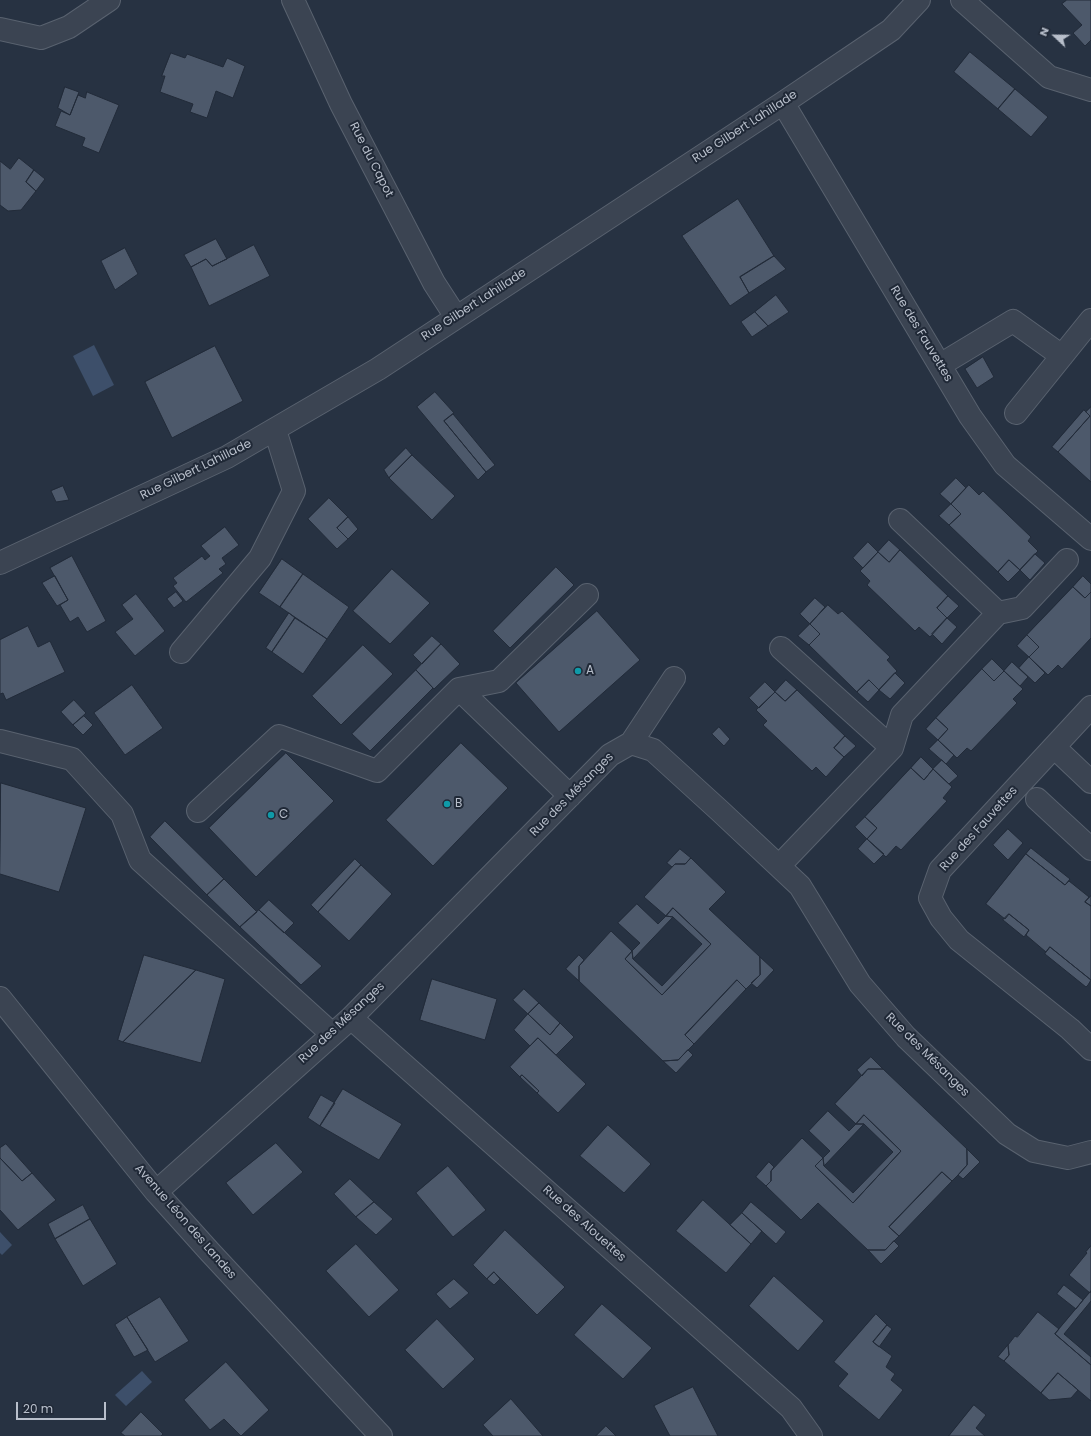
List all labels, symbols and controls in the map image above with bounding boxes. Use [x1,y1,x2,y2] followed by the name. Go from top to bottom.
[1035,16,1075,56] north arrow
[1035,25,1053,38] text: N
[690,88,800,166] street label: Rue Gilbert Lahillade
[346,120,396,200] street label: Rue du Capot
[419,266,529,344] street label: Rue Gilbert Lahillade
[887,284,955,384] street label: Rue des Fauvettes
[138,437,254,503] street label: Rue Gilbert Lahillade
[586,664,594,678] place label: A
[573,666,583,676] marker: A
[527,750,617,840] street label: Rue des Mésanges
[937,784,1021,874] street label: Rue des Fauvettes
[455,797,462,811] place label: B
[442,799,452,809] marker: B
[279,808,288,822] place label: C
[266,810,276,820] marker: C
[296,979,388,1067] street label: Rue des Mésanges
[882,1010,972,1100] street label: Rue des Mésanges
[131,1162,239,1282] street label: Avenue Léon des Landes
[539,1183,629,1265] street label: Rue des Alouettes
[18,1394,108,1420] scale bar
[23,1400,53,1417] text: 20 m

